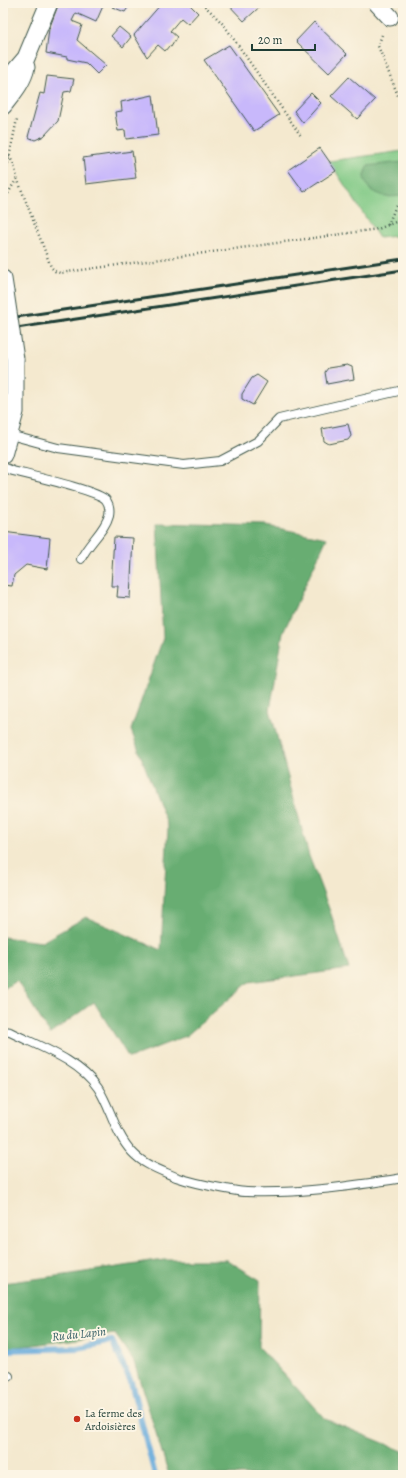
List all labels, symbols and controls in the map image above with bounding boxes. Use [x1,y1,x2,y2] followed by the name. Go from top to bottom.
[252,26,315,52] scale bar
[258,32,282,48] text: 20 m
[51,1323,107,1345] water label: Ru du Lapin
[84,1406,142,1434] place label: La ferme des Ardoisières
[72,1414,82,1424] marker: La ferme des Ardoisières

